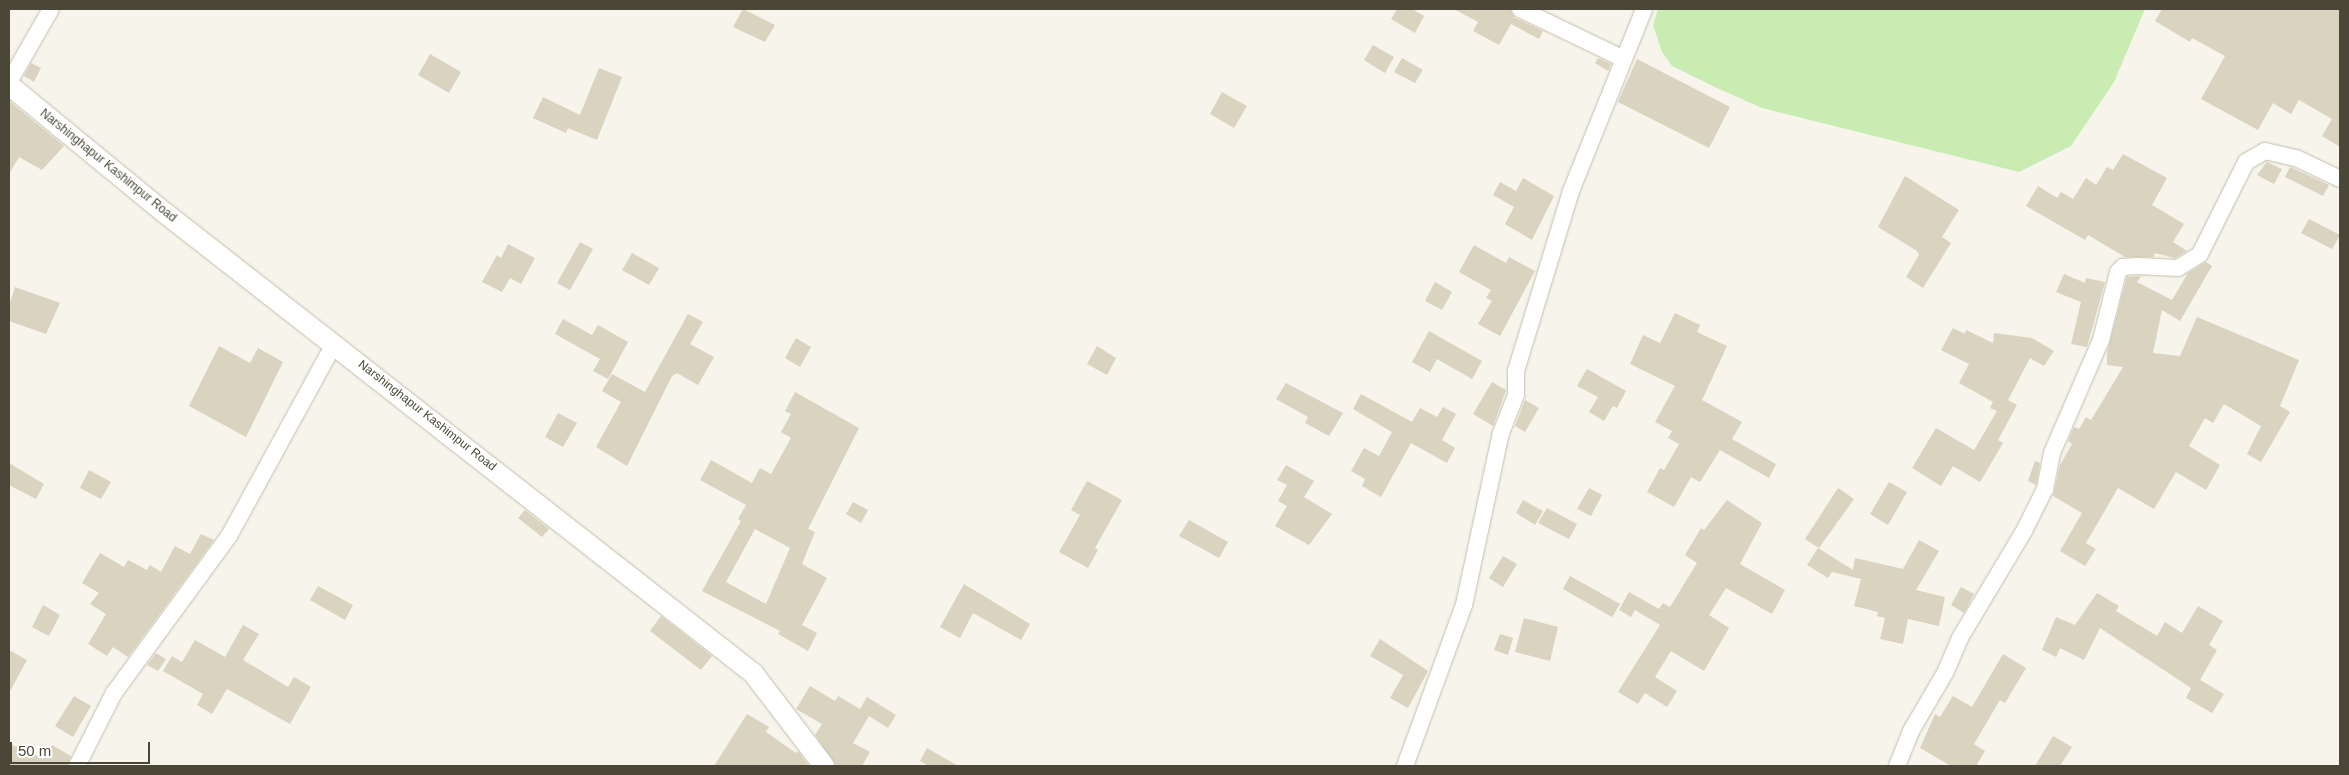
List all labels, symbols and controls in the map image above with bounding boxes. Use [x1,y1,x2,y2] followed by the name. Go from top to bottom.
[37,106,179,226] street label: Narshinghapur Kashimpur Road
[355,358,499,474] street label: Narshinghapur Kashimpur Road
[12,732,152,764] scale bar
[18,742,51,759] text: 50 m

